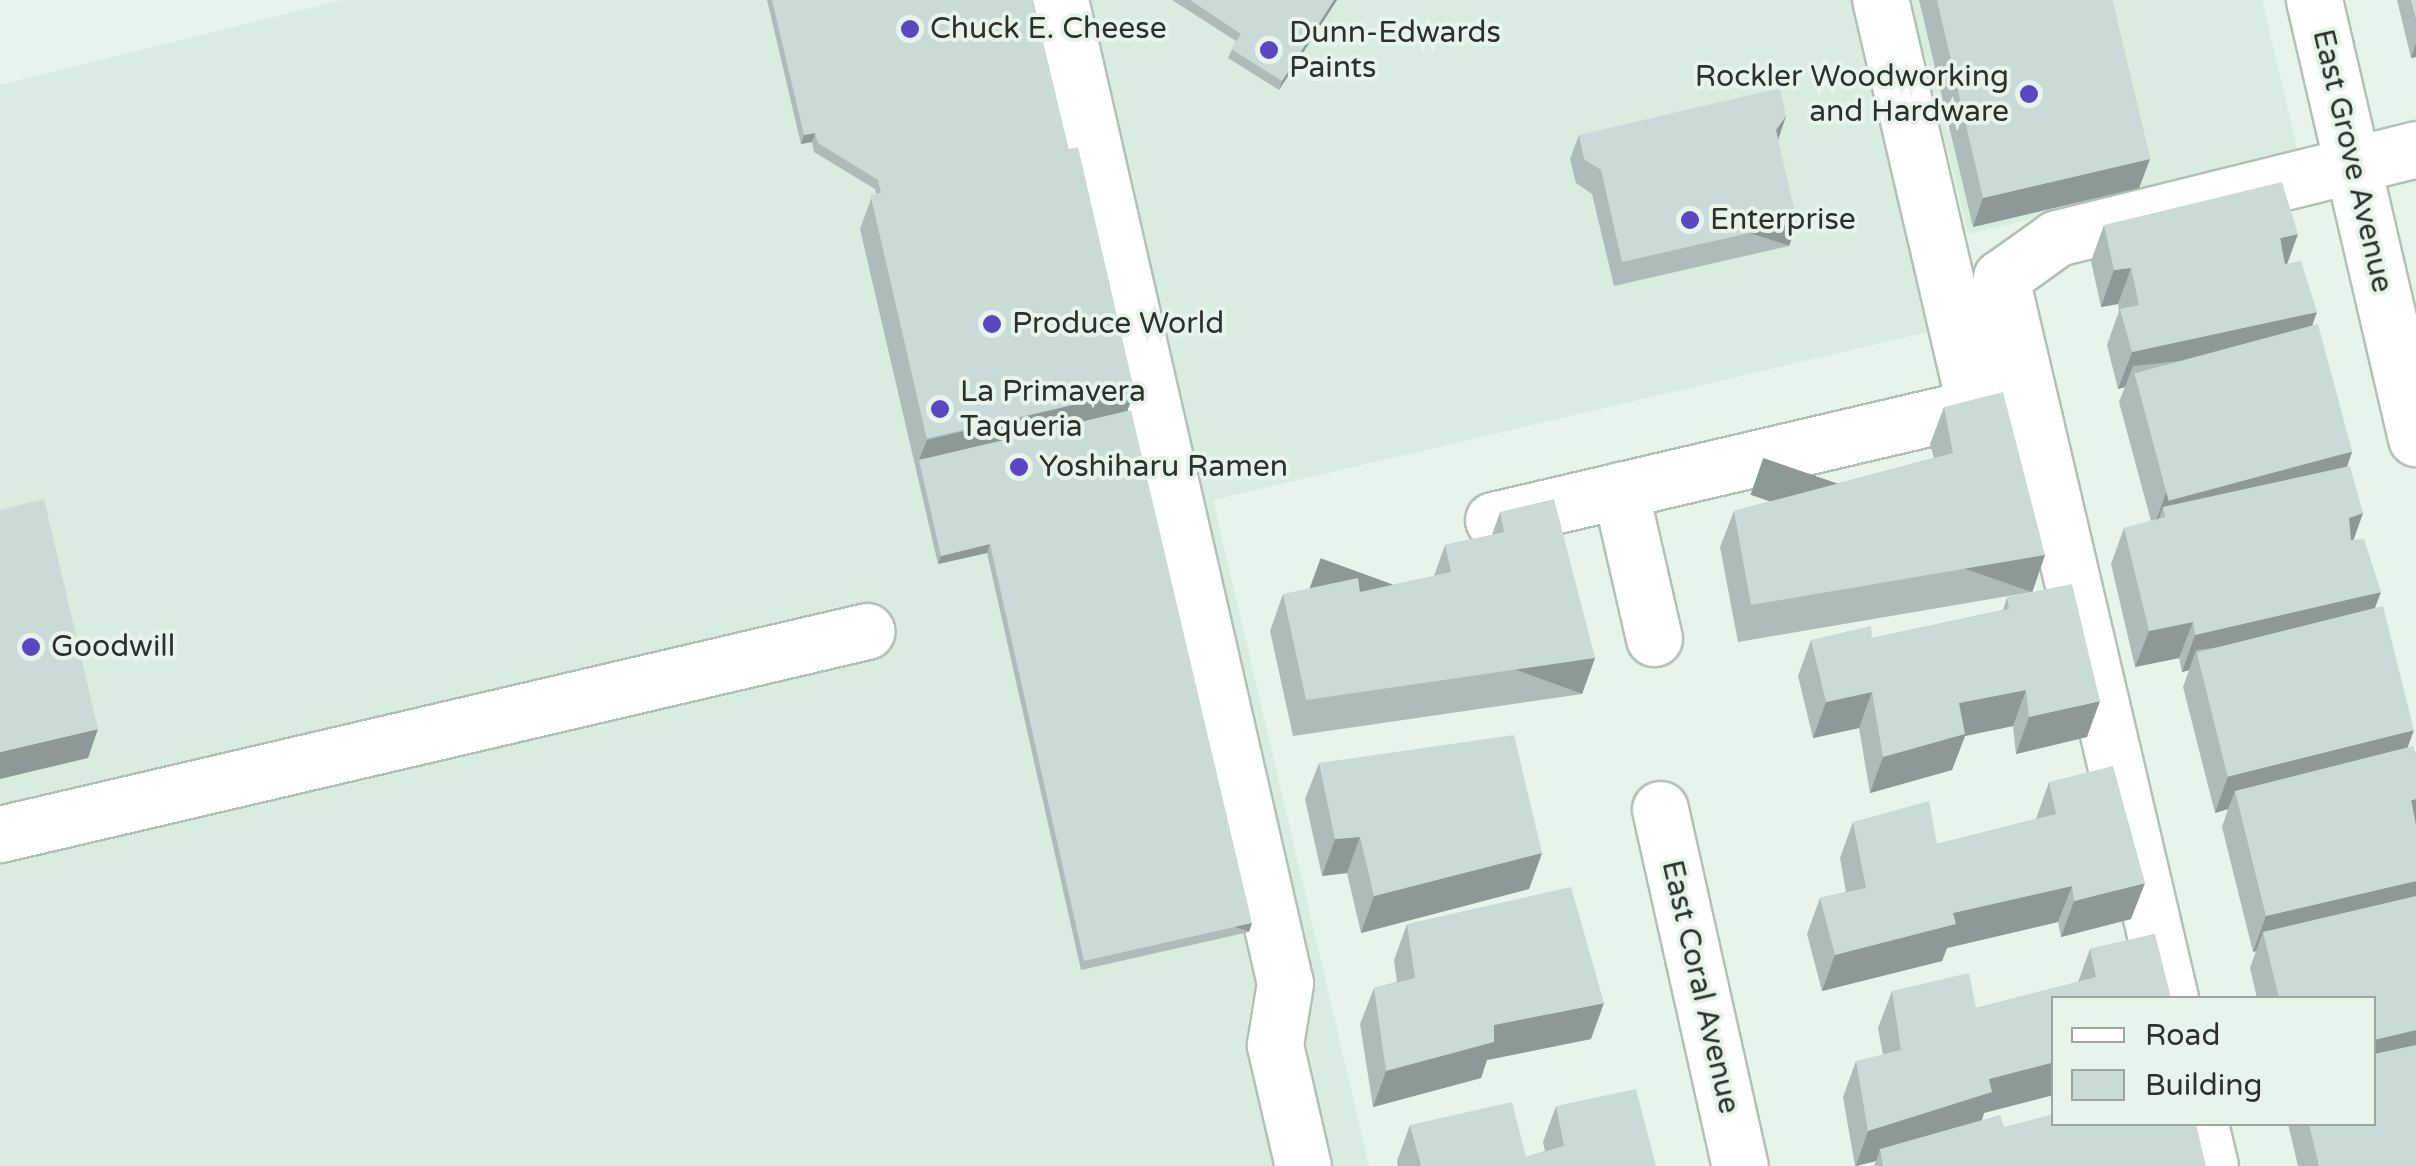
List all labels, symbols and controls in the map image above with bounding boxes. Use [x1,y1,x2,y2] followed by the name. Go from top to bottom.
[930,11,1167,47] place label: Chuck E. Cheese
[1289,15,1501,86] place label: Dunn-Edwards Paints
[899,18,921,40] marker: Chuck E. Cheese
[2304,26,2400,296] street label: East Grove Avenue
[1258,39,1280,61] marker: Dunn-Edwards Paints
[1695,59,2009,130] place label: Rockler Woodworking and Hardware
[2018,83,2040,105] marker: Rockler Woodworking and Hardware
[1710,202,1856,238] place label: Enterprise
[1679,209,1701,231] marker: Enterprise
[1012,306,1224,342] place label: Produce World
[981,313,1003,335] marker: Produce World
[960,374,1146,444] place label: La Primavera Taqueria
[929,398,951,420] marker: La Primavera Taqueria
[1039,449,1288,485] place label: Yoshiharu Ramen
[1008,456,1030,478] marker: Yoshiharu Ramen
[51,629,175,665] place label: Goodwill
[20,636,42,658] marker: Goodwill
[1653,857,1747,1117] street label: East Coral Avenue
[2051,996,2376,1126] legend
[2145,1017,2220,1054] text: Road
[2145,1067,2262,1104] text: Building

